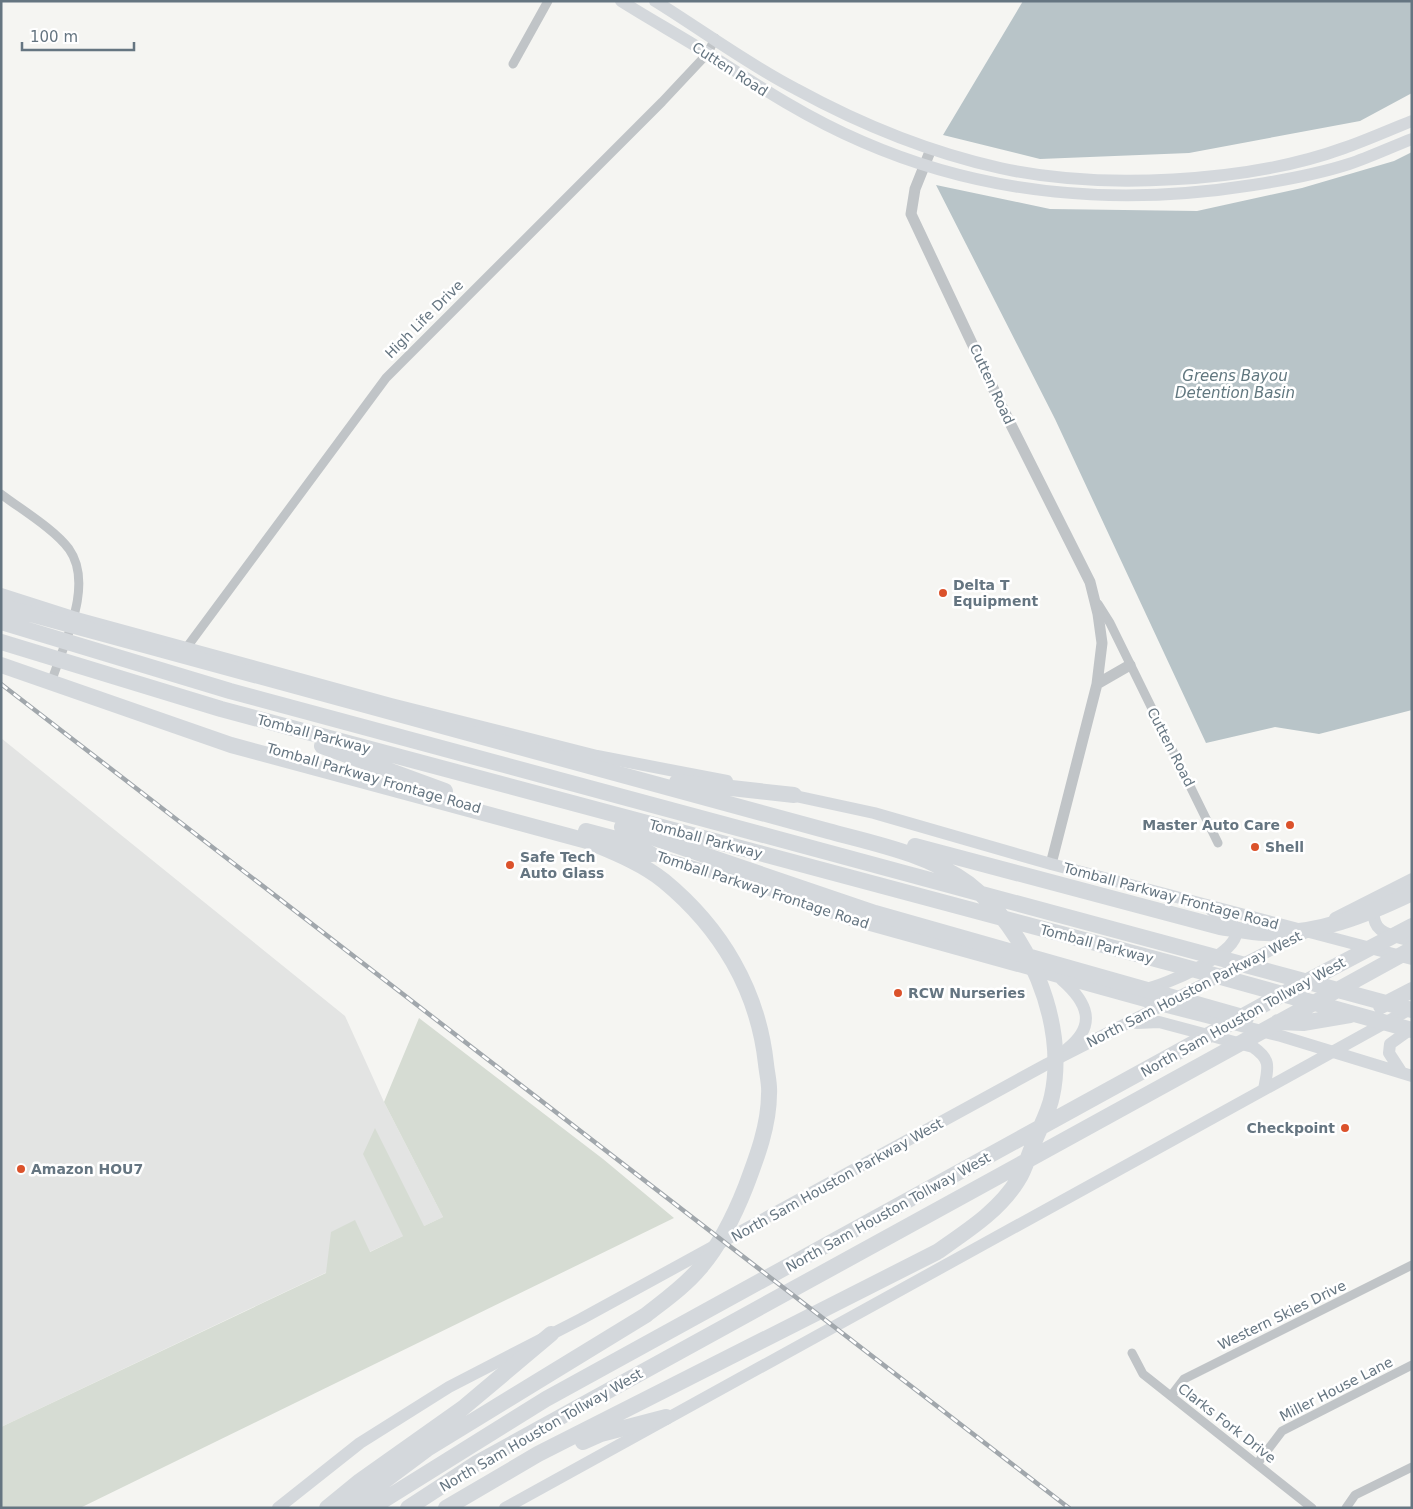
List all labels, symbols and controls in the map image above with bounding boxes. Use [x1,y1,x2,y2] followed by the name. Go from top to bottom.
[22,20,135,52] scale bar
[30,28,78,46] text: 100 m
[689,39,771,99] street label: Cutten Road
[382,277,466,361] street label: High Life Drive
[966,341,1018,427] street label: Cutten Road
[1175,367,1295,402] water label: Greens Bayou Detention Basin
[953,577,1038,609] place label: Delta T Equipment
[937,587,949,599] marker: Delta T Equipment
[1144,705,1198,789] street label: Cutten Road
[255,711,372,757] street label: Tomball Parkway
[264,739,483,816] street label: Tomball Parkway Frontage Road
[647,816,764,862] street label: Tomball Parkway
[1142,817,1280,833] place label: Master Auto Care
[1284,819,1296,831] marker: Master Auto Care
[1265,839,1304,855] place label: Shell
[1249,841,1261,853] marker: Shell
[654,848,871,932] street label: Tomball Parkway Frontage Road
[520,849,604,881] place label: Safe Tech Auto Glass
[504,859,516,871] marker: Safe Tech Auto Glass
[1061,859,1280,932] street label: Tomball Parkway Frontage Road
[1038,921,1155,967] street label: Tomball Parkway
[1084,927,1305,1050] street label: North Sam Houston Parkway West
[1138,954,1349,1080] street label: North Sam Houston Tollway West
[908,985,1025,1001] place label: RCW Nurseries
[892,987,904,999] marker: RCW Nurseries
[728,1115,946,1245] street label: North Sam Houston Parkway West
[1247,1120,1335,1136] place label: Checkpoint
[1339,1122,1351,1134] marker: Checkpoint
[783,1149,994,1275] street label: North Sam Houston Tollway West
[31,1161,143,1177] place label: Amazon HOU7
[15,1163,27,1175] marker: Amazon HOU7
[1215,1277,1349,1353] street label: Western Skies Drive
[1277,1354,1395,1424] street label: Miller House Lane
[437,1365,646,1495] street label: North Sam Houston Tollway West
[1175,1380,1279,1466] street label: Clarks Fork Drive

